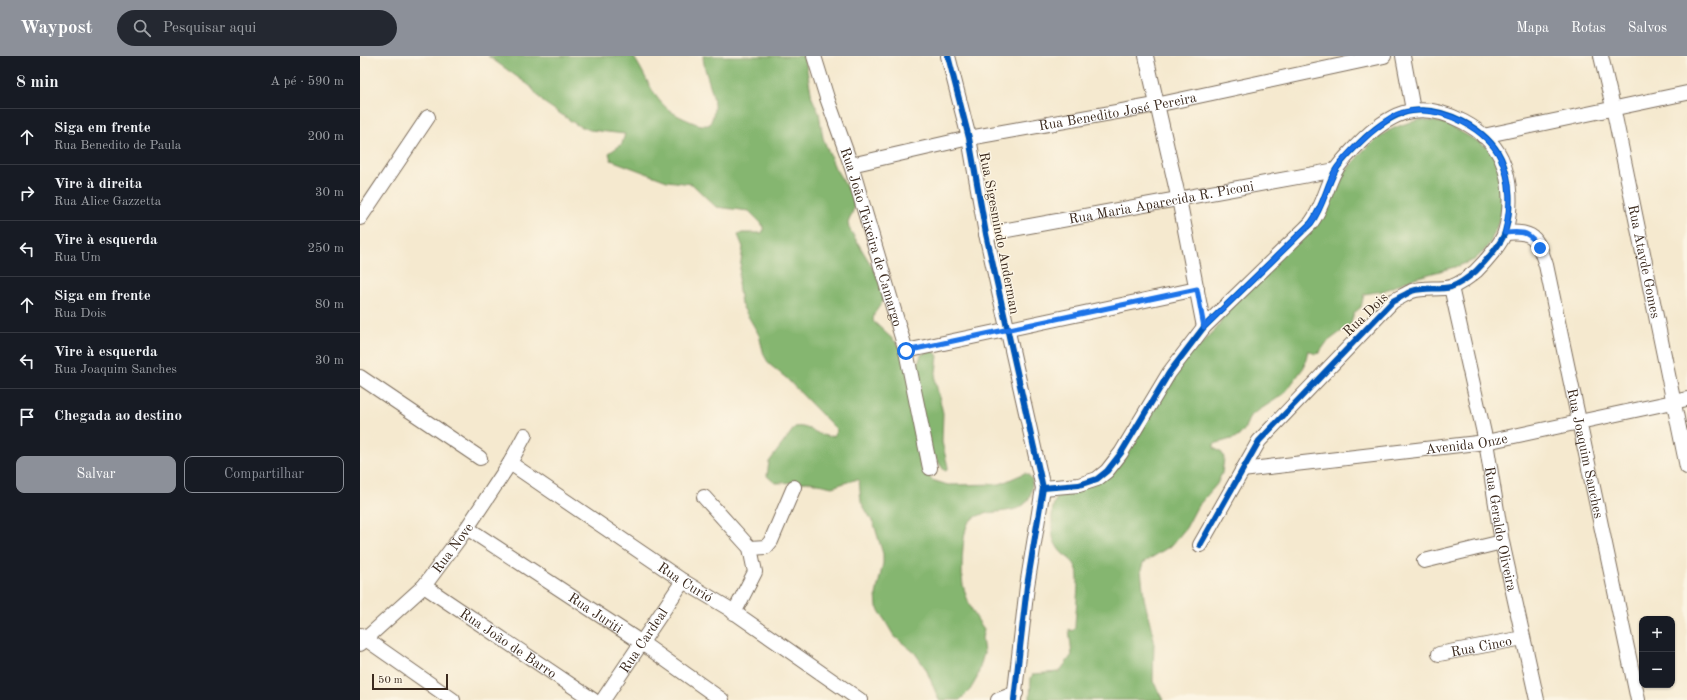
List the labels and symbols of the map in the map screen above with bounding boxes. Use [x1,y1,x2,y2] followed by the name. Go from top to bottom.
[1038,90,1198,134] street label: Rua Benedito José Pereira
[837,146,904,328] street label: Rua João Teixeira de Camargo
[976,151,1022,316] street label: Rua Sigesmindo Anderman
[1067,179,1255,227] street label: Rua Maria Aparecida R. Piconi
[1625,203,1662,320] street label: Rua Atayde Gomes
[1531,239,1549,257] route end
[1341,290,1391,339] street label: Rua Dois
[897,342,915,360] route start
[1564,387,1605,520] street label: Rua Joaquim Sanches
[1425,432,1509,457] street label: Avenida Onze
[1482,466,1519,593] street label: Rua Geraldo Oliveira
[430,521,476,576] street label: Rua Nove
[655,560,715,605] street label: Rua Curió
[566,591,625,636] street label: Rua Juriti
[457,606,559,681] street label: Rua João de Barro
[617,606,671,676] street label: Rua Cardeal
[1450,634,1513,660] street label: Rua Cinco
[372,672,448,691] scale bar

